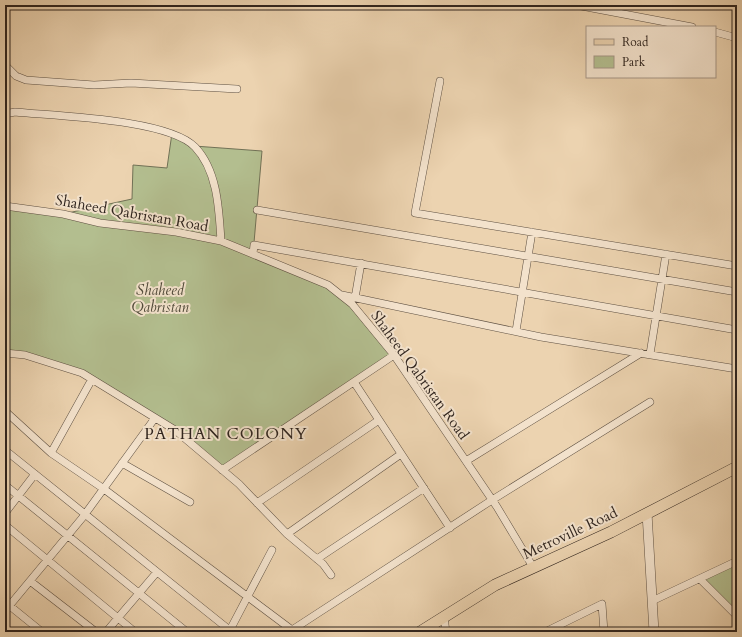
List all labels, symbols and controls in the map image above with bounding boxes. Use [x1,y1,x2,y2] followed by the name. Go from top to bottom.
[586,26,716,78] legend
[622,34,649,50] text: Road
[622,54,646,70] text: Park
[54,190,210,236] street label: Shaheed Qabristan Road
[131,280,190,317] park label: Shaheed Qabristan
[366,306,474,444] street label: Shaheed Qabristan Road
[144,423,308,445] district label: PATHAN COLONY
[519,502,621,564] street label: Metroville Road

